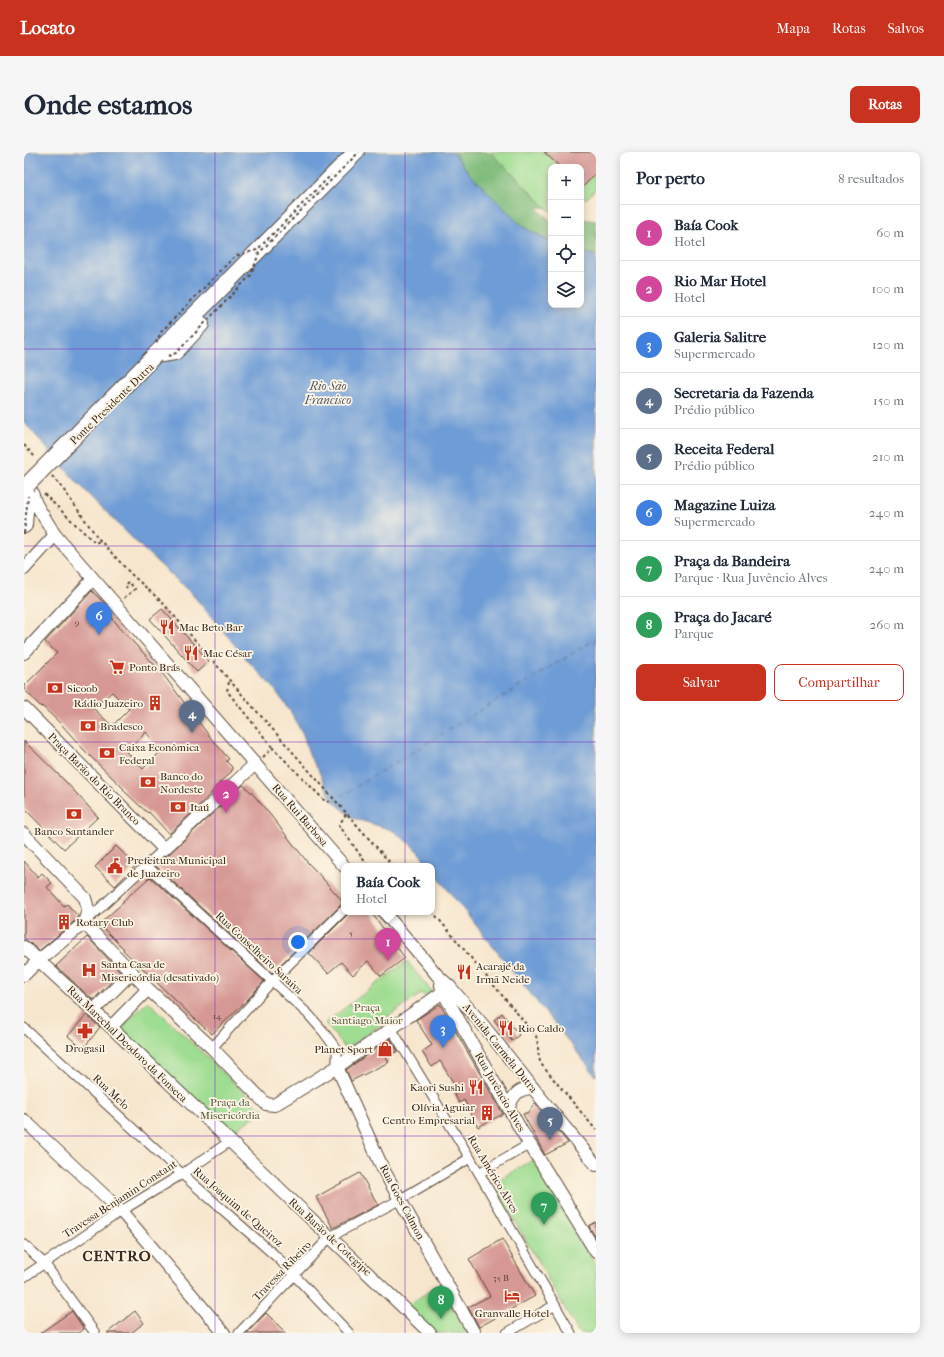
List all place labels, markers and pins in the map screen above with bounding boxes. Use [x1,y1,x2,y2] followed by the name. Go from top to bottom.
[86,602,112,635] pin: 6
[158,618,176,636] restaurant icon: Mac Beto Bar
[179,621,243,634] place label: Mac Beto Bar
[182,644,200,662] restaurant icon: Mac César
[203,647,252,660] place label: Mac César
[108,658,126,676] supermarket icon: Ponto Brás
[129,661,180,674] place label: Ponto Brás
[46,679,64,697] bank icon: Sicoob
[67,682,98,695] place label: Sicoob
[146,694,164,712] building icon: Rádio Juazeiro
[74,697,143,710] place label: Rádio Juazeiro
[179,700,205,733] pin: 4
[79,717,97,735] bank icon: Bradesco
[100,720,143,733] place label: Bradesco
[119,741,200,767] place label: Caixa Econômica Federal
[98,744,116,762] bank icon: Caixa Econômica Federal
[160,770,204,796] place label: Banco do Nordeste
[139,773,157,791] bank icon: Banco do Nordeste
[213,780,239,813] pin: 2
[169,798,187,816] bank icon: Itaú
[190,801,210,814] place label: Itaú
[65,805,83,823] bank icon: Banco Santander
[34,825,114,838] place label: Banco Santander
[127,854,226,880] place label: Prefeitura Municipal de Juazeiro
[106,857,124,875] public building icon: Prefeitura Municipal de Juazeiro
[55,913,73,931] building icon: Rotary Club
[76,916,134,929] place label: Rotary Club
[375,928,401,961] pin: 1
[101,958,219,984] place label: Santa Casa de Misericórdia (desativado)
[475,960,530,986] place label: Acarajé da Irmã Neide
[80,961,98,979] hospital icon: Santa Casa de Misericórdia (desativado)
[455,963,473,981] restaurant icon: Acarajé da Irmã Neide
[430,1015,456,1048] pin: 3
[497,1019,515,1037] restaurant icon: Rio Caldo
[76,1022,94,1040] pharmacy icon: Drogasil
[518,1022,565,1035] place label: Rio Caldo
[376,1040,394,1058] shop icon: Planet Sport
[65,1042,105,1055] place label: Drogasil
[314,1043,373,1056] place label: Planet Sport
[467,1078,485,1096] restaurant icon: Kaori Sushi
[410,1081,465,1094] place label: Kaori Sushi
[382,1101,475,1127] place label: Olívia Aguiar Centro Empresarial
[478,1104,496,1122] building icon: Olívia Aguiar Centro Empresarial
[537,1107,563,1140] pin: 5
[531,1192,557,1225] pin: 7
[428,1286,454,1319] pin: 8
[503,1287,521,1305] hotel icon: Granvalle Hotel
[475,1307,549,1320] place label: Granvalle Hotel

